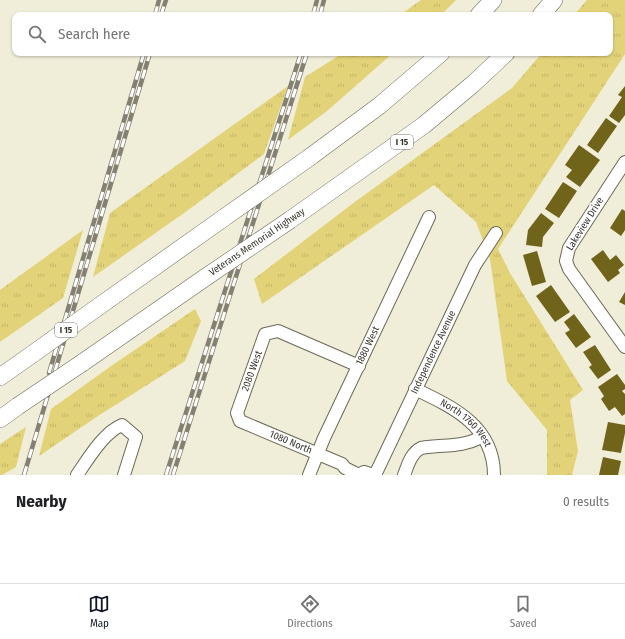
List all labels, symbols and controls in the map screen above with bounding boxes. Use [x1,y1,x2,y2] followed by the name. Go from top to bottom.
[12,12,613,56] search box
[26,23,48,45] icon: search
[58,25,130,43] text: Search here
[391,135,413,149] road number: I 15
[564,195,606,253] street label: Lakeview Drive
[207,205,308,279] street label: Veterans Memorial Highway
[409,309,458,396] street label: Independence Avenue
[55,323,77,337] road number: I 15
[354,324,382,367] street label: 1880 West
[239,349,265,393] street label: 2080 West
[438,397,494,449] street label: North 1760 West
[268,428,314,457] street label: 1080 North
[16,491,67,512] text: Nearby
[563,494,609,509] text: 0 results
[88,593,110,630] tab: Map
[287,593,333,630] tab: Directions
[510,593,537,630] tab: Saved

